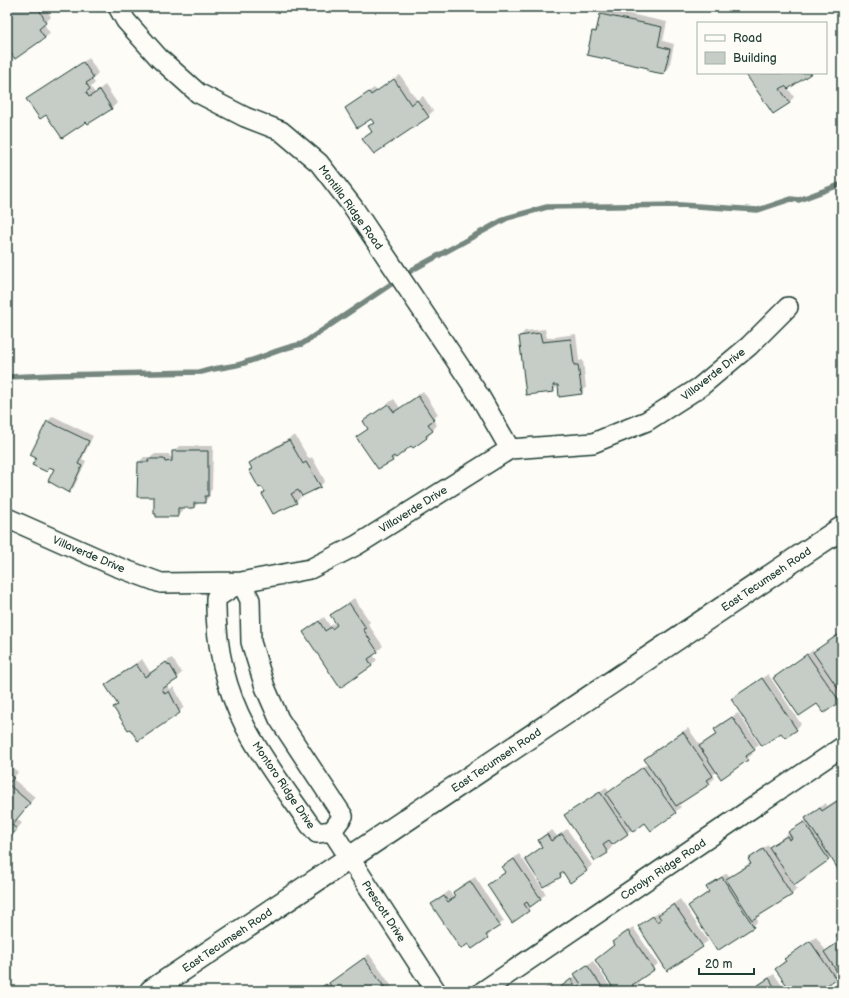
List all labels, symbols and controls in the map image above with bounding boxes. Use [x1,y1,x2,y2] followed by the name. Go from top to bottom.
[697,22,827,74] legend
[733,31,762,46] text: Road
[733,51,777,66] text: Building
[316,163,386,252] street label: Montilla Ridge Road
[679,345,748,403] street label: Villaverde Drive
[377,483,450,535] street label: Villaverde Drive
[51,533,127,576] street label: Villaverde Drive
[719,544,814,614] street label: East Tecumseh Road
[449,725,544,795] street label: East Tecumseh Road
[249,739,318,832] street label: Montoro Ridge Drive
[618,836,708,903] street label: Carolyn Ridge Road
[359,878,408,945] street label: Prescott Drive
[180,905,275,975] street label: East Tecumseh Road
[699,950,754,976] scale bar
[705,957,732,972] text: 20 m

